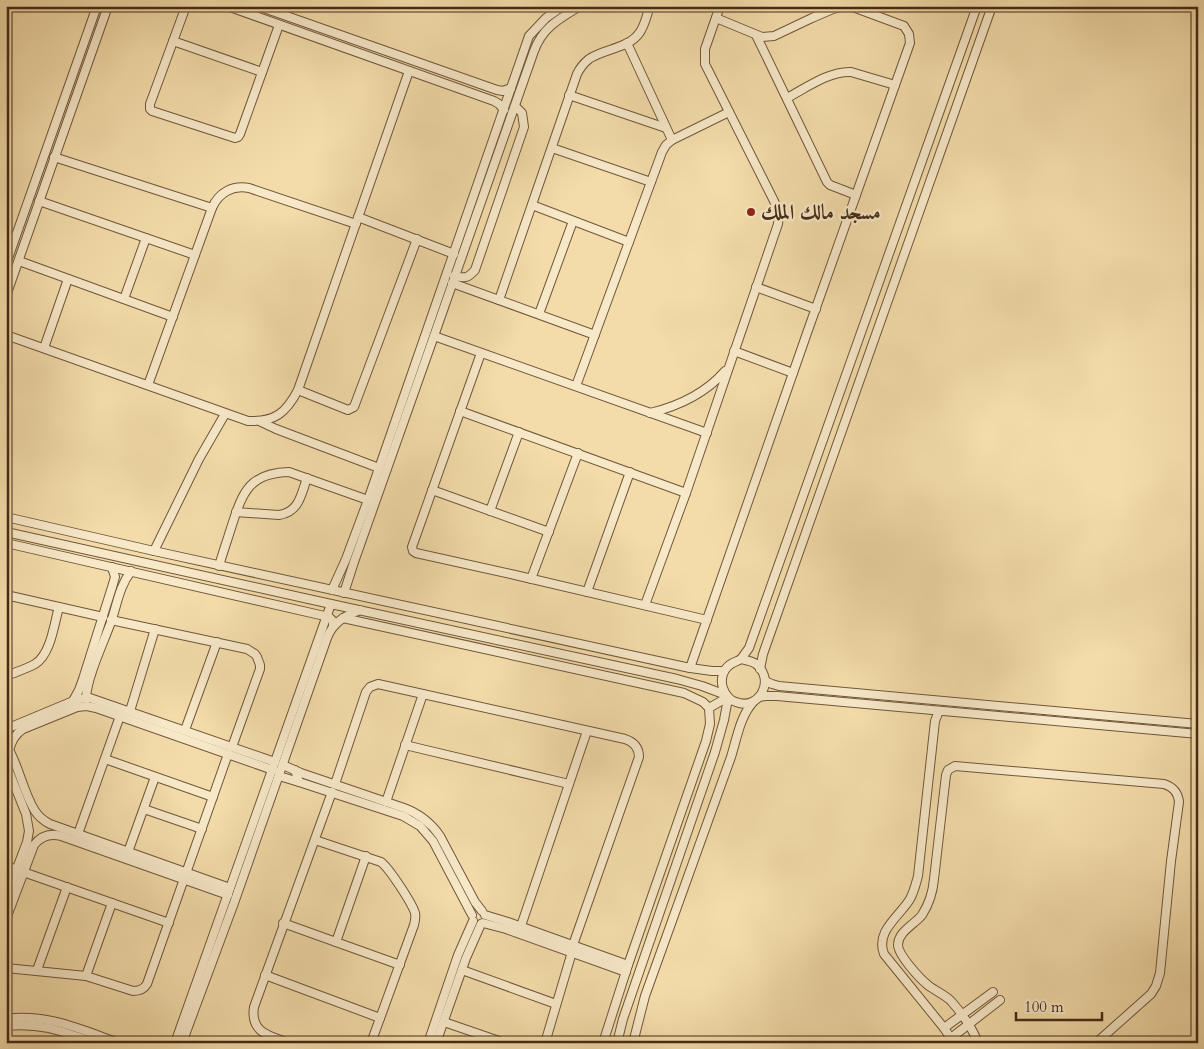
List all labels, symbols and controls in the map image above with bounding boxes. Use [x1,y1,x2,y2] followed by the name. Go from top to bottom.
[761,198,881,227] place label: مسجد مالك الملك
[745,206,757,218] marker: مسجد مالك الملك
[1016,989,1103,1021] scale bar
[1024,997,1064,1017] text: 100 m

